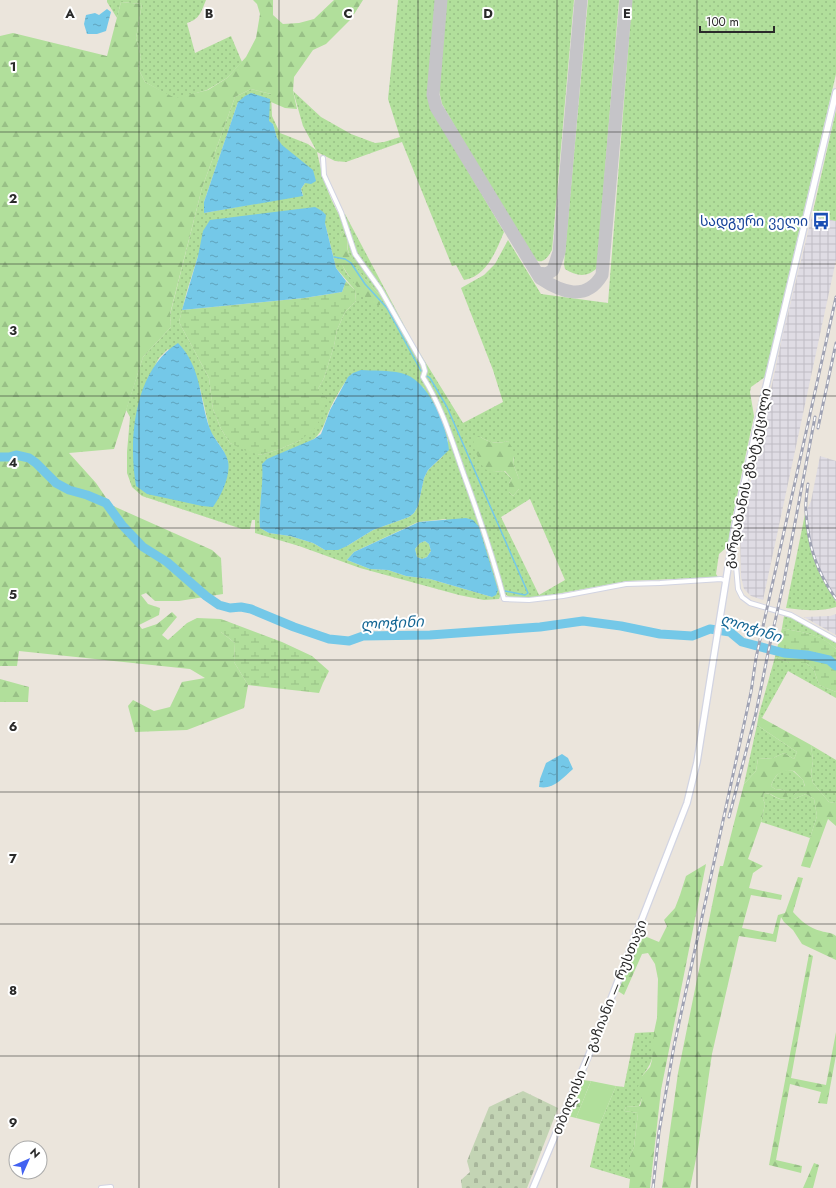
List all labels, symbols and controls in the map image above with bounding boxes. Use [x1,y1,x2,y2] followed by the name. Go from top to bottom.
[64,4,75,23] text: A
[205,4,214,23] text: B
[343,4,353,23] text: C
[483,4,493,23] text: D
[623,4,631,23] text: E
[700,8,774,34] scale bar
[706,13,739,31] text: 100 m
[10,57,16,76] text: 1
[9,189,17,208] text: 2
[700,211,808,231] place label: სადგური ველი
[811,211,831,231] bus stop icon: სადგური ველი
[9,321,17,340] text: 3
[718,386,776,570] street label: გარდაბანის გზატკეცილი
[8,453,18,472] text: 4
[9,585,17,604] text: 5
[718,608,786,649] water label: ლოჭინი
[360,610,426,636] water label: ლოჭინი
[9,717,18,736] text: 6
[9,849,17,868] text: 7
[547,916,651,1138] street label: თბილისი — გაჩიანი — რუსთავი
[9,981,17,1000] text: 8
[9,1113,18,1132] text: 9
[8,1140,48,1180] north arrow
[26,1144,44,1162] text: N

